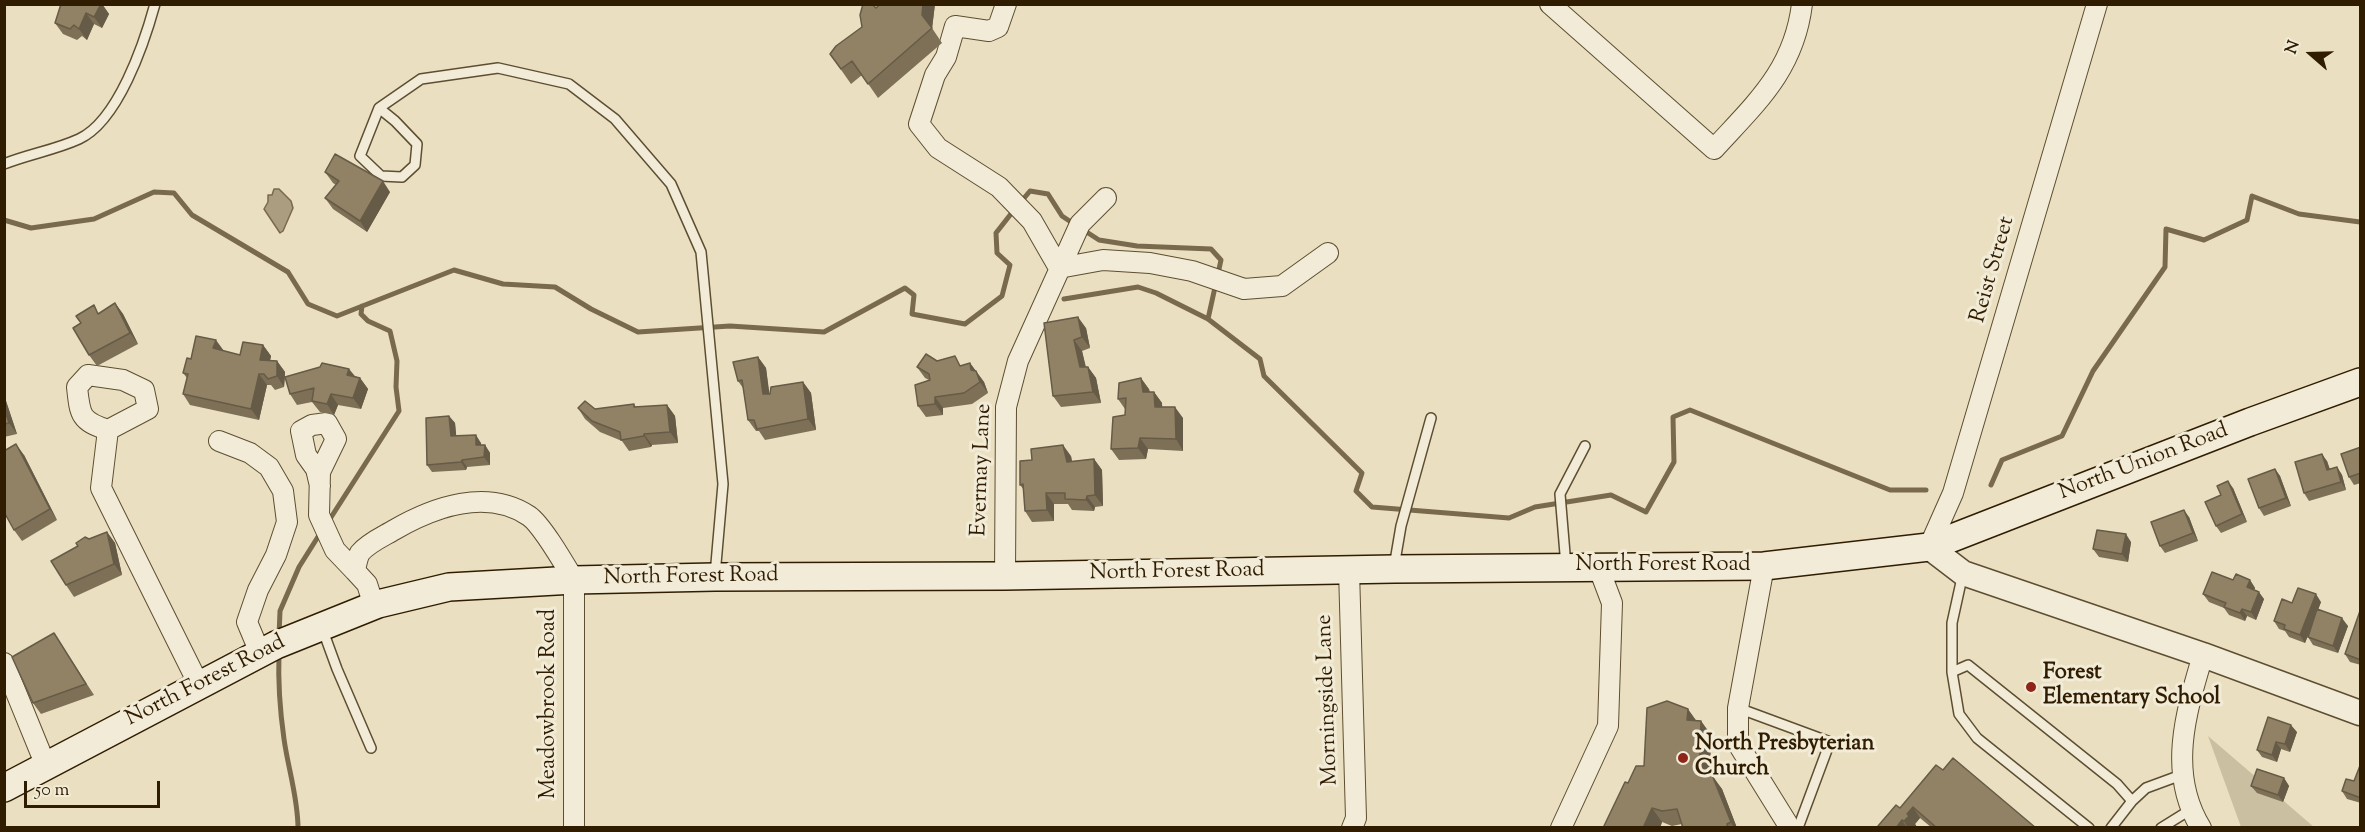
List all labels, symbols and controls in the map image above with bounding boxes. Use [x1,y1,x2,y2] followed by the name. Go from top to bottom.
[2281,24,2341,84] north arrow
[2281,38,2307,58] text: N
[1966,214,2022,326] street label: Reist Street
[967,403,999,537] street label: Evermay Lane
[2056,419,2232,507] street label: North Union Road
[1575,553,1751,579] street label: North Forest Road
[1089,558,1265,588] street label: North Forest Road
[603,563,779,593] street label: North Forest Road
[537,609,563,799] street label: Meadowbrook Road
[1313,614,1345,786] street label: Morningside Lane
[122,630,290,734] street label: North Forest Road
[2043,661,2220,712] place label: Forest Elementary School
[2024,680,2038,694] marker: Forest Elementary School
[1695,732,1874,784] place label: North Presbyterian Church
[1676,751,1690,765] marker: North Presbyterian Church
[27,769,164,807] scale bar
[35,778,69,804] text: 50 m

